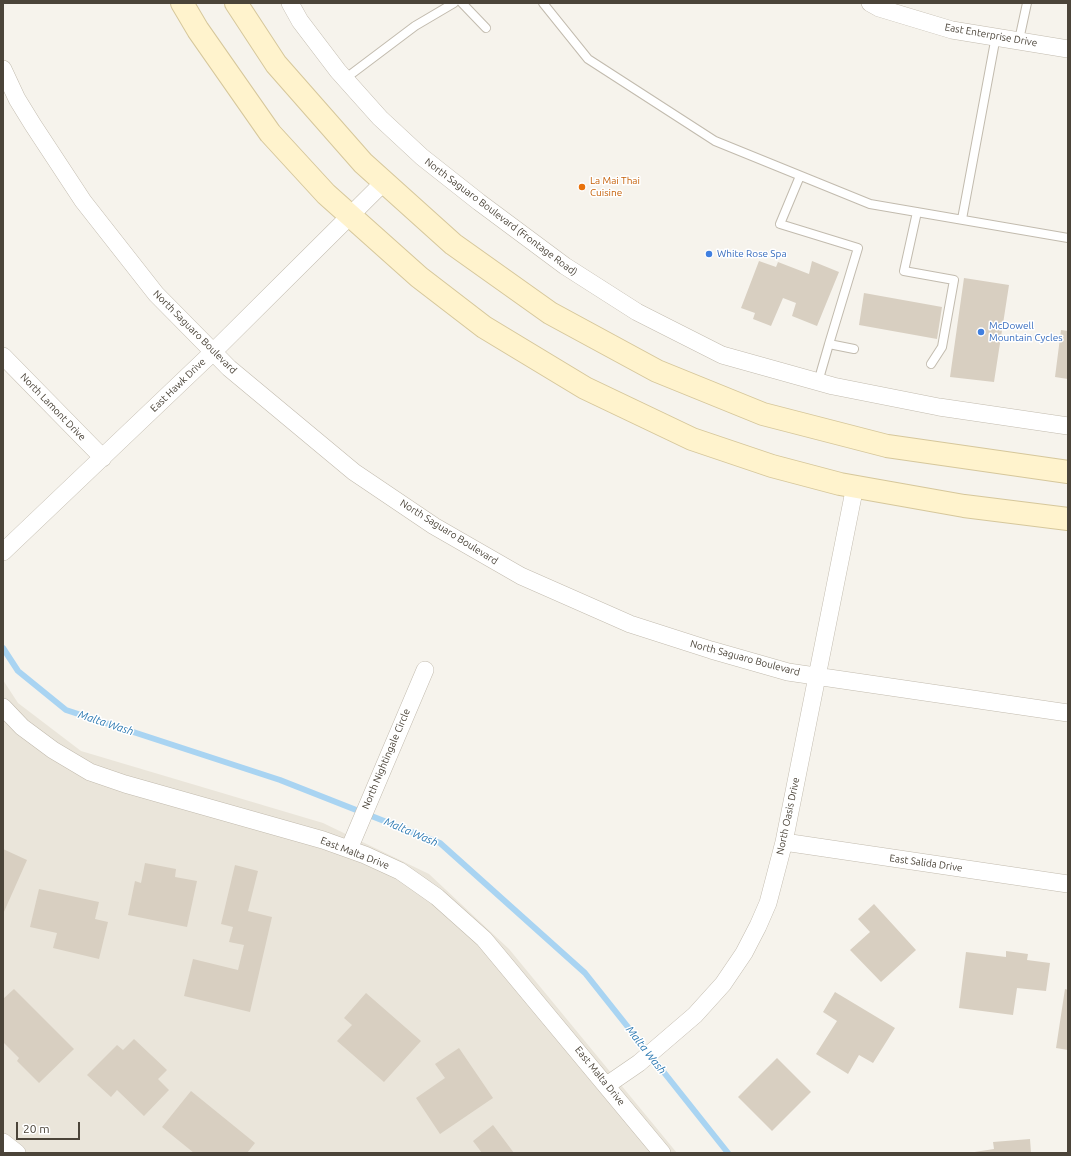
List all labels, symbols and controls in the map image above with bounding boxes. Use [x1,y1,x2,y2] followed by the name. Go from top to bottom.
[944,21,1038,49] street label: East Enterprise Drive
[422,156,580,278] street label: North Saguaro Boulevard (Frontage Road)
[590,175,640,198] place label: La Mai Thai Cuisine
[577,182,587,192] marker: La Mai Thai Cuisine
[717,248,787,260] place label: White Rose Spa
[704,249,714,259] marker: White Rose Spa
[151,288,239,376] street label: North Saguaro Boulevard
[989,320,1062,344] place label: McDowell Mountain Cycles
[976,327,986,337] marker: McDowell Mountain Cycles
[148,356,208,414] street label: East Hawk Drive
[18,371,88,443] street label: North Lamont Drive
[398,497,500,567] street label: North Saguaro Boulevard
[689,638,801,678] street label: North Saguaro Boulevard
[359,707,413,811] street label: North Nightingale Circle
[77,708,135,738] water label: Malta Wash
[774,776,802,856] street label: North Oasis Drive
[382,815,440,849] water label: Malta Wash
[319,834,391,872] street label: East Malta Drive
[889,852,963,874] street label: East Salida Drive
[623,1023,669,1077] water label: Malta Wash
[572,1044,628,1108] street label: East Malta Drive
[18,1114,82,1140] scale bar
[23,1122,50,1135] text: 20 m

